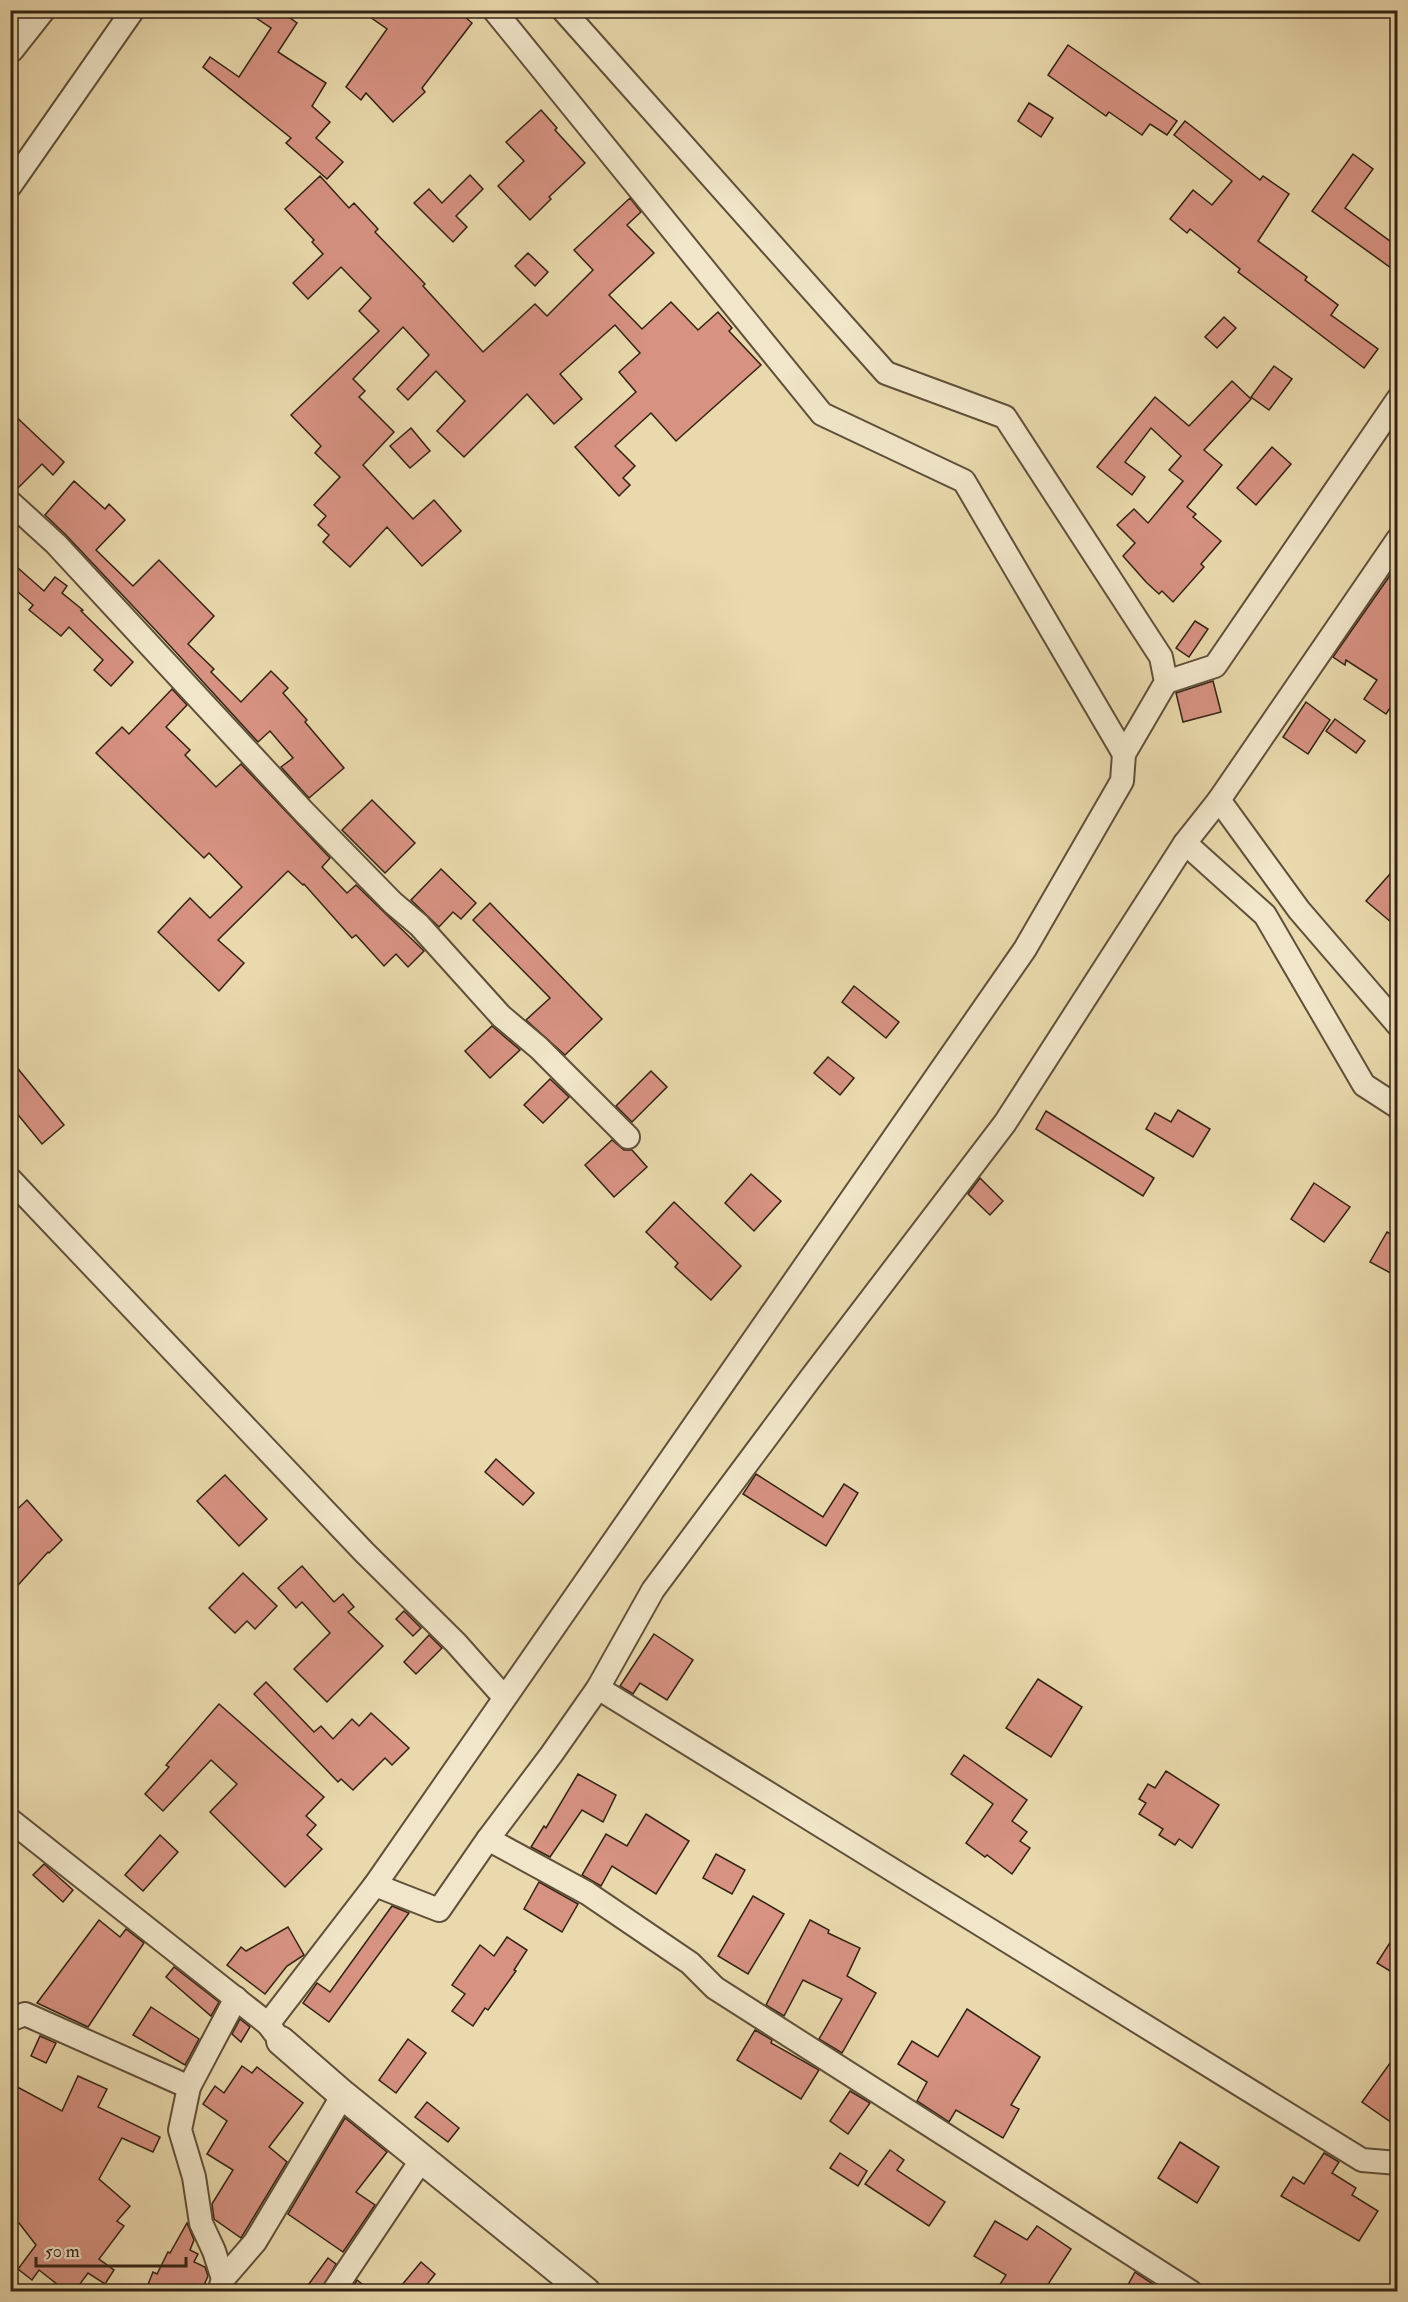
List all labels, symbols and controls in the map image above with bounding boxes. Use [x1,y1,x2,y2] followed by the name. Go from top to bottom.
[36,2230,186,2268] scale bar
[45,2240,80,2263] text: 50 m

